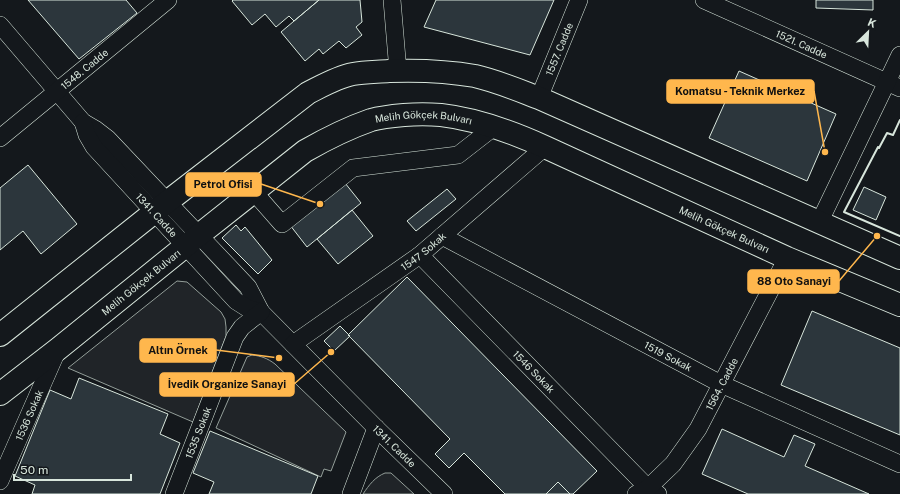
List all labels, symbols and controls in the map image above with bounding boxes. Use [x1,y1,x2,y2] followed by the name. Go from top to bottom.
[848,12,888,52] north arrow
[866,16,878,30] text: K
[543,20,575,77] street label: 1557. Cadde
[774,27,830,61] street label: 1521. Cadde
[58,46,111,92] street label: 1548. Cadde
[667,80,814,103] callout: Komatsu - Teknik Merkez
[675,85,806,97] text: Komatsu - Teknik Merkez
[374,108,473,126] street label: Melih Gökçek Bulvarı
[186,173,261,196] callout: Petrol Ofisi
[194,178,253,190] text: Petrol Ofisi
[134,191,180,240] street label: 1341. Cadde
[677,203,771,255] street label: Melih Gökçek Bulvarı
[398,229,448,273] street label: 1547 Sokak
[99,247,183,317] street label: Melih Gökçek Bulvarı
[748,270,839,293] callout: 88 Oto Sanayi
[757,275,831,287] text: 88 Oto Sanayi
[642,338,694,374] street label: 1519 Sokak
[140,339,216,362] callout: Altın Örnek
[148,342,208,356] text: Altın Örnek
[511,348,558,395] street label: 1546 Sokak
[703,355,740,412] street label: 1564. Cadde
[160,373,294,396] callout: İvedik Organize Sanayi
[168,377,286,390] text: İvedik Organize Sanayi
[13,387,46,442] street label: 1536 Sokak
[182,404,214,460] street label: 1535 Sokak
[370,422,419,470] street label: 1341. Cadde
[14,456,131,482] scale bar
[20,463,48,477] text: 50 m

